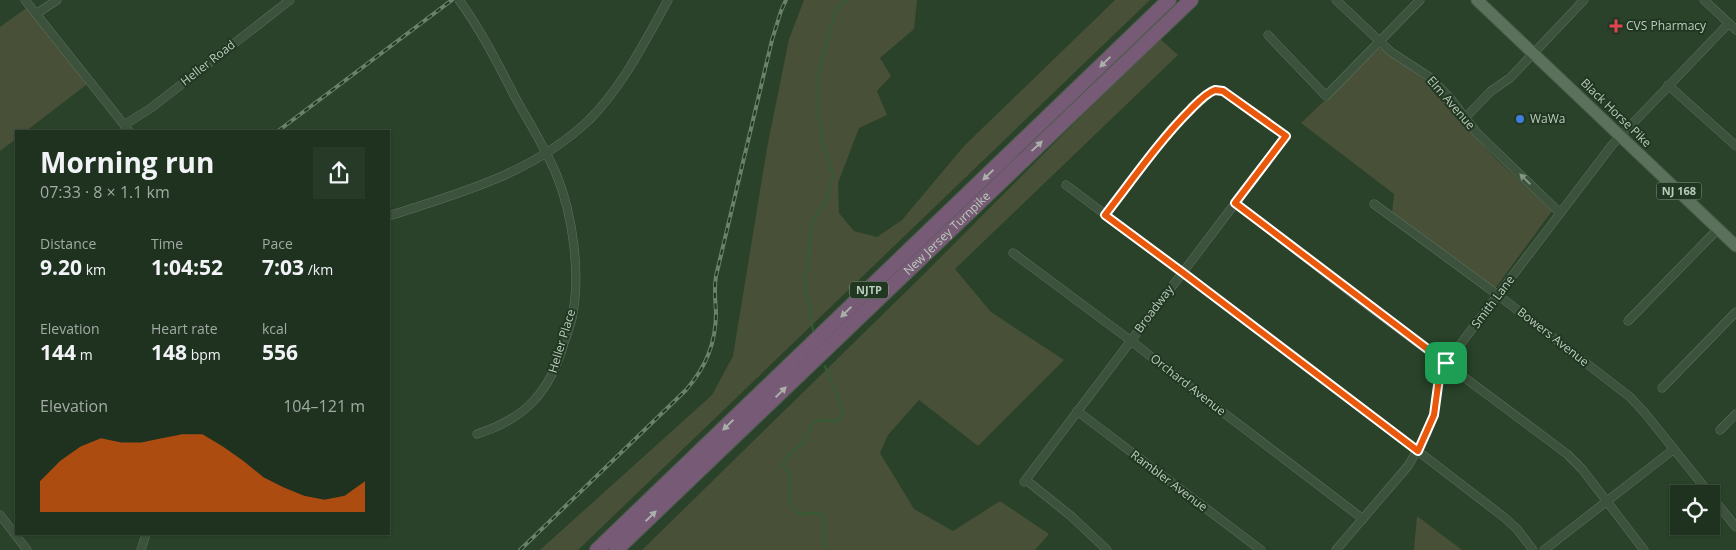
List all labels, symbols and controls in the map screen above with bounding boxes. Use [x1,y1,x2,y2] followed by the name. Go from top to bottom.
[1626,17,1707,34] place label: CVS Pharmacy
[1610,20,1622,32] marker: CVS Pharmacy
[177,36,239,89] street label: Heller Road
[1099,56,1111,68] one-way arrow
[1423,72,1480,133] street label: Elm Avenue
[1577,74,1656,151] street label: Black Horse Pike
[1530,110,1566,127] place label: WaWa
[1514,113,1526,125] marker: WaWa
[1031,140,1043,152] one-way arrow
[40,143,214,181] text: Morning run
[313,147,365,199] button: share
[982,169,994,181] one-way arrow
[1520,173,1532,185] one-way arrow
[40,181,170,203] text: 07:33 · 8 × 1.1 km
[1656,182,1702,200] road number: NJ 168
[899,187,994,279] street label: New Jersey Turnpike
[40,234,96,253] text: Distance
[151,234,183,253] text: Time
[262,234,293,253] text: Pace
[40,253,82,281] text: 9.20
[151,253,223,281] text: 1:04:52
[262,253,304,281] text: 7:03
[82,260,106,279] text: km
[304,260,333,279] text: /km
[1467,271,1518,332] street label: Smith Lane
[1130,280,1178,336] street label: Broadway
[850,282,888,298] road number: NJTP
[1514,303,1593,370] street label: Bowers Avenue
[840,306,852,318] one-way arrow
[544,307,579,375] street label: Heller Place
[40,319,99,338] text: Elevation
[151,319,218,338] text: Heart rate
[262,319,287,338] text: kcal
[40,338,76,366] text: 144
[151,338,187,366] text: 148
[262,338,298,366] text: 556
[1425,342,1467,384] pin
[76,345,93,364] text: m
[187,345,221,364] text: bpm
[1432,349,1460,377] icon: arrive
[1147,350,1230,420] street label: Orchard Avenue
[775,386,787,398] one-way arrow
[40,395,108,417] text: Elevation
[283,395,365,417] text: 104–121 m
[723,419,735,431] one-way arrow
[1127,446,1211,515] street label: Rambler Avenue
[1670,485,1720,535] map controls
[1670,485,1720,535] button: locate
[645,510,657,522] one-way arrow

